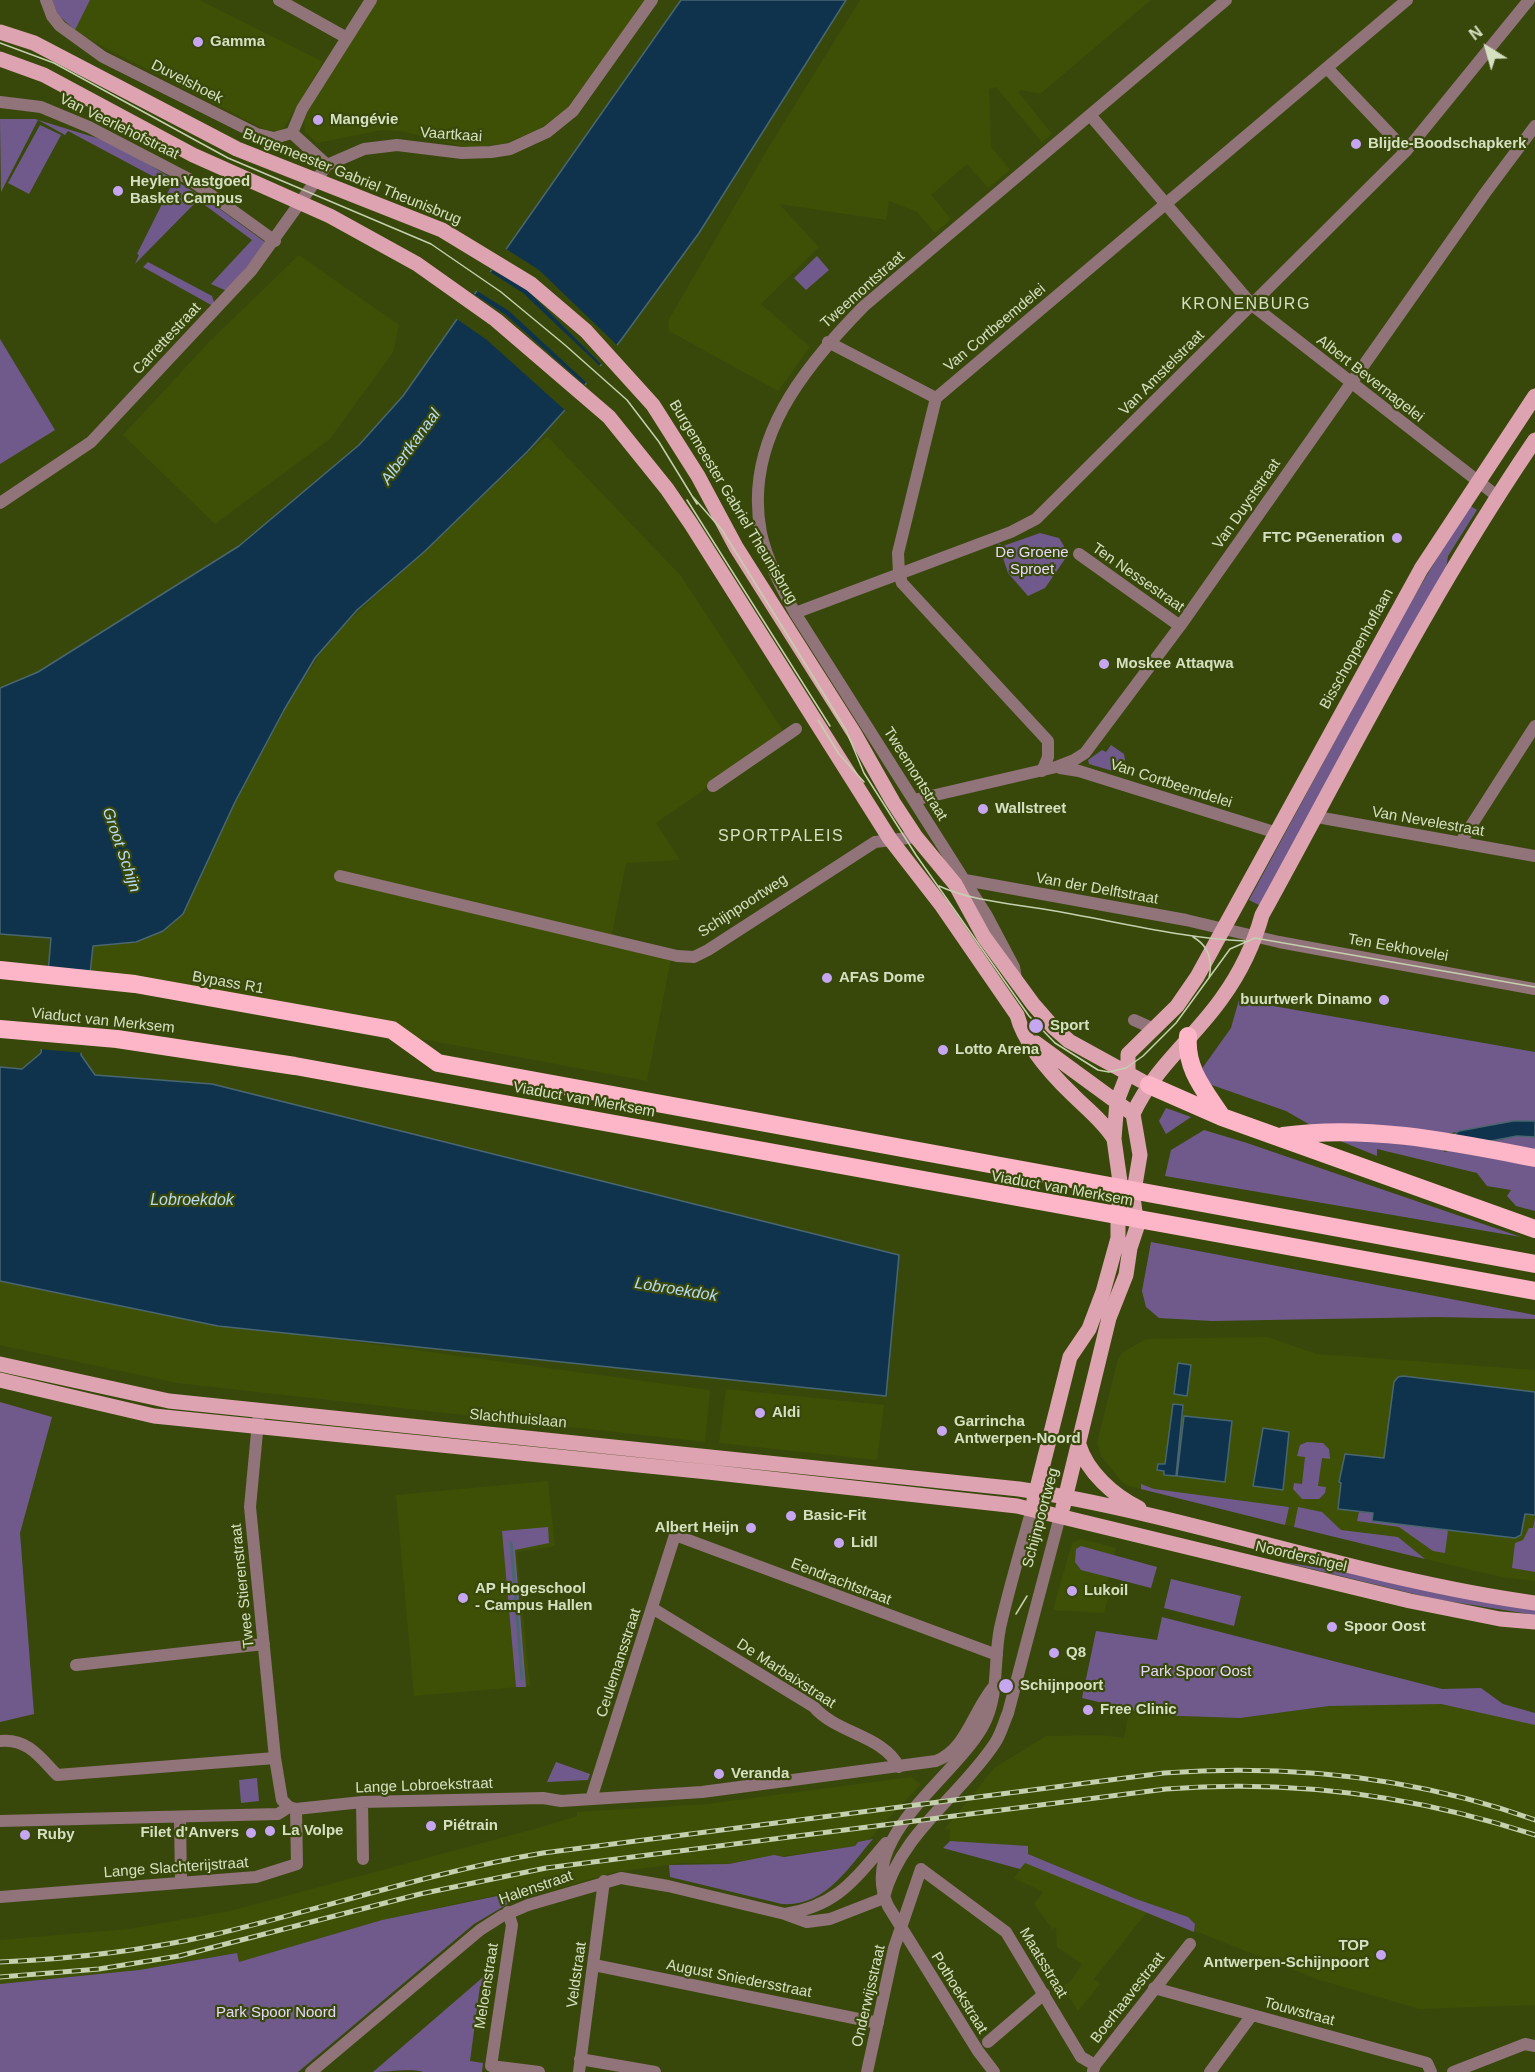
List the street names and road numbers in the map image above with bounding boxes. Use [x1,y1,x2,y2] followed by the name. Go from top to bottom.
[148,56,226,108] street label: Duvelshoek
[56,90,182,164] street label: Van Veerlehofstraat
[419,124,483,146] street label: Vaartkaai
[240,125,464,229] street label: Burgemeester Gabriel Theunisbrug
[817,248,909,332] street label: Tweemontstraat
[940,280,1050,376] street label: Van Cortbeemdelei
[129,299,205,379] street label: Carrettestraat
[1116,327,1208,419] street label: Van Amstelstraat
[1313,332,1427,426] street label: Albert Bevernagelei
[665,397,801,607] street label: Burgemeester Gabriel Theunisbrug
[1209,456,1285,552] street label: Van Duyststraat
[1088,540,1188,616] street label: Ten Nessestraat
[1316,586,1398,712] street label: Bisschoppenhoflaan
[879,724,951,824] street label: Tweemontstraat
[1108,756,1234,812] street label: Van Cortbeemdelei
[1370,803,1486,841] street label: Van Nevelestraat
[1034,869,1160,909] street label: Van der Delftstraat
[695,871,791,941] street label: Schijnpoortweg
[1346,930,1450,966] street label: Ten Eekhovelei
[191,968,265,998] street label: Bypass R1
[30,1005,176,1037] street label: Viaduct van Merksem
[512,1079,656,1121] street label: Viaduct van Merksem
[990,1168,1134,1210] street label: Viaduct van Merksem
[469,1406,567,1432] street label: Slachthuislaan
[1019,1466,1063,1570] street label: Schijnpoortweg
[228,1523,258,1649] street label: Twee Stierenstraat
[1253,1538,1349,1576] street label: Noordersingel
[788,1555,894,1609] street label: Eendrachtstraat
[593,1606,645,1720] street label: Ceulemansstraat
[733,1635,839,1713] street label: De Marbaixstraat
[355,1775,493,1797] street label: Lange Lobroekstraat
[103,1854,249,1882] street label: Lange Slachterijstraat
[497,1867,575,1909] street label: Halenstraat
[1015,1925,1071,2001] street label: Maatsstraat
[563,1941,591,2009] street label: Veldstraat
[471,1942,503,2030] street label: Meloenstraat
[849,1943,889,2049] street label: Onderwijsstraat
[927,1949,991,2037] street label: Pothoekstraat
[1087,1949,1169,2047] street label: Boerhaavestraat
[665,1956,813,2002] street label: August Sniedersstraat
[1262,1994,1336,2030] street label: Touwstraat

